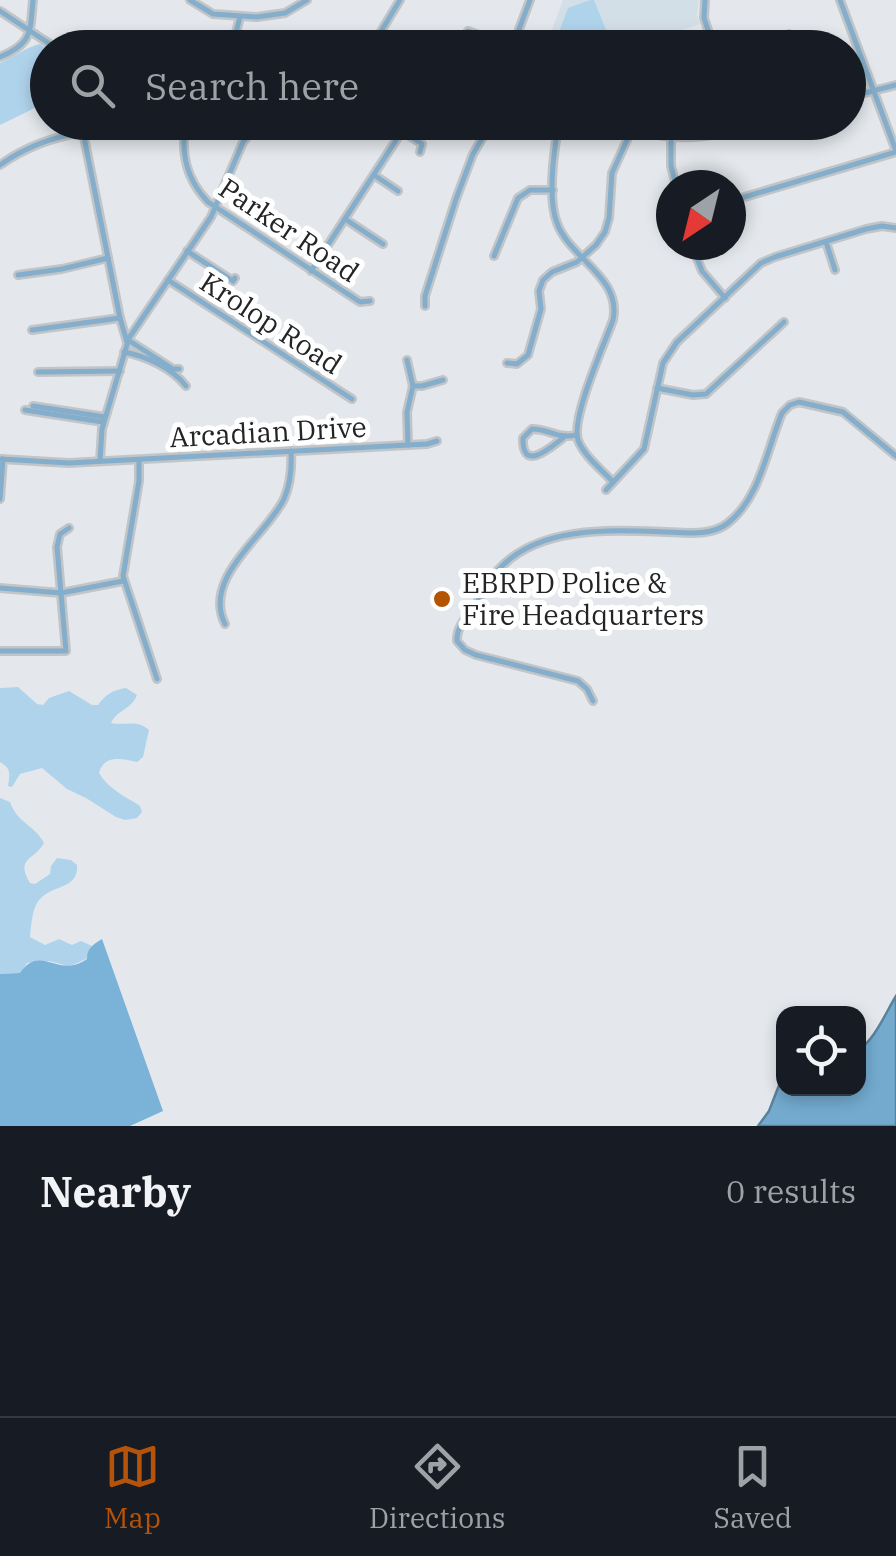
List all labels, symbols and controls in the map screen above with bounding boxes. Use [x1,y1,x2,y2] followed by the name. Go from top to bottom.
[30,30,866,140] search box
[65,58,120,113] icon: search
[145,61,359,110] text: Search here
[212,169,367,290] street label: Parker Road
[656,170,746,260] north arrow
[193,263,349,382] street label: Krolop Road
[168,408,368,455] street label: Arcadian Drive
[462,564,704,633] place label: EBRPD Police & Fire Headquarters
[431,588,453,610] marker: EBRPD Police & Fire Headquarters
[776,1006,866,1096] map controls
[776,1006,866,1096] button: locate
[40,1164,191,1219] text: Nearby
[726,1170,856,1212] text: 0 results
[104,1439,161,1536] tab: Map
[369,1439,506,1536] tab: Directions
[714,1439,792,1536] tab: Saved

